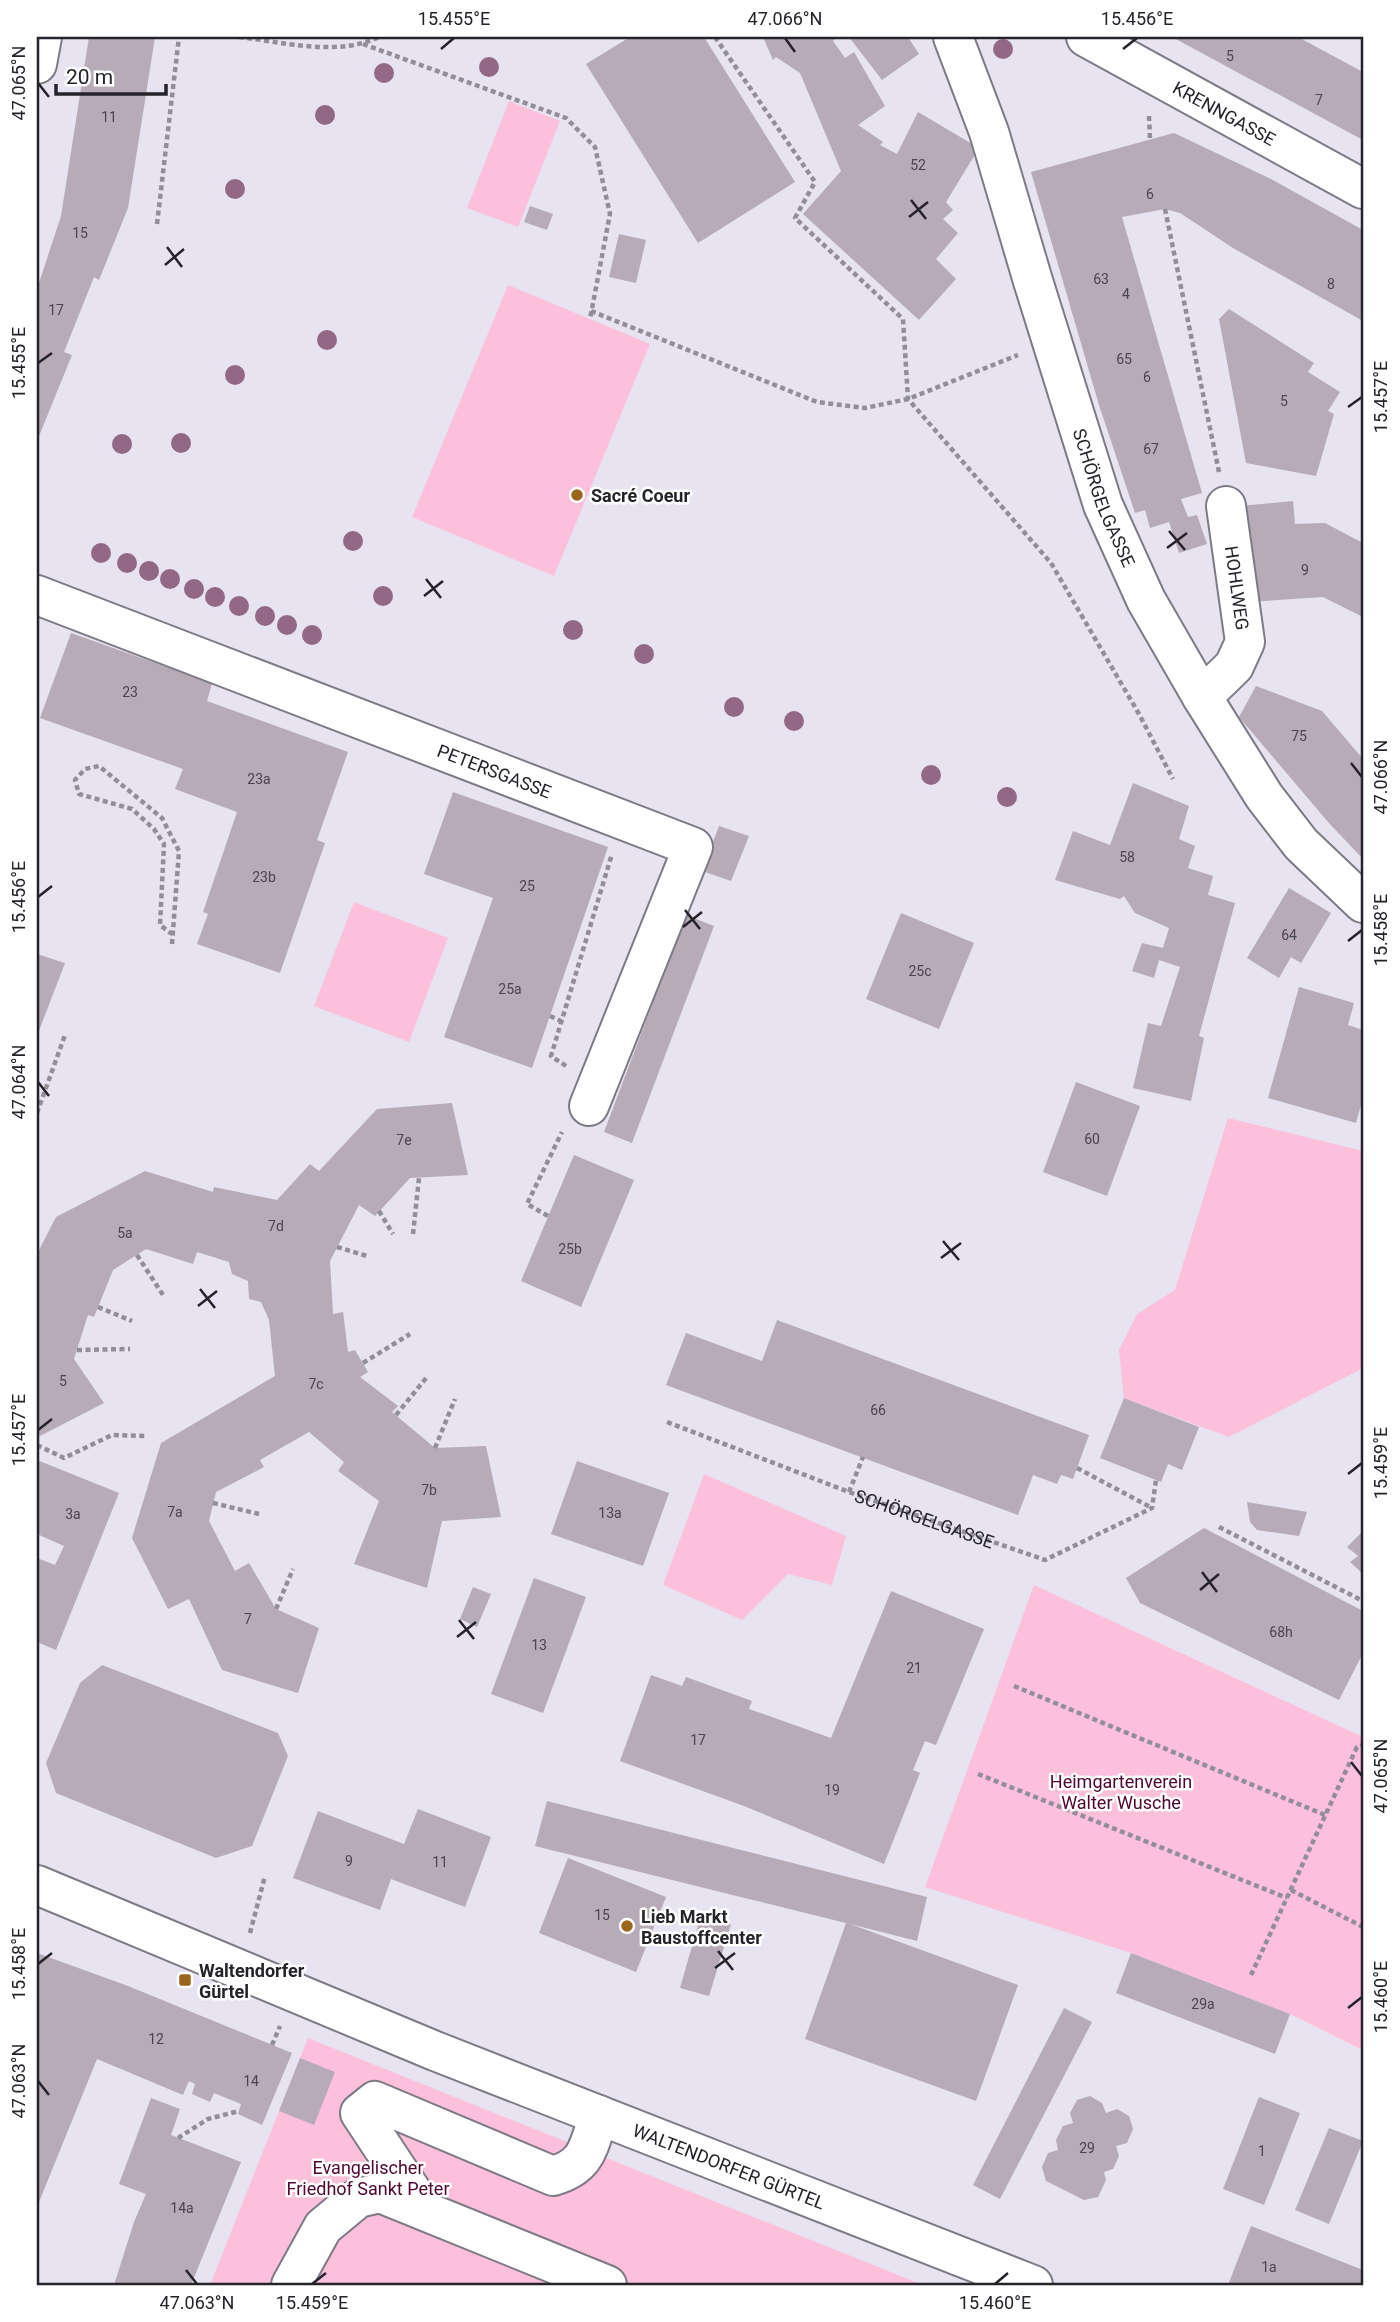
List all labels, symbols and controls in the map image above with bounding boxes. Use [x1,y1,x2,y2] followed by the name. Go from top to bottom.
[418,8,490,29] text: 15.455°E
[748,8,822,29] text: 47.066°N
[1101,8,1173,29] text: 15.456°E
[8,46,29,120] text: 47.065°N
[1226,48,1234,64] house number: 5
[56,52,166,96] scale bar
[66,65,113,89] text: 20 m
[1170,76,1280,150] street label: KRENNGASSE
[1315,92,1323,108] house number: 7
[101,109,117,125] house number: 11
[910,157,926,173] house number: 52
[1146,186,1154,202] house number: 6
[72,225,88,241] house number: 15
[1093,271,1109,287] house number: 63
[1327,276,1335,292] house number: 8
[1122,286,1130,302] house number: 4
[48,302,64,318] house number: 17
[8,327,29,399] text: 15.455°E
[1116,351,1132,367] house number: 65
[1370,361,1391,433] text: 15.457°E
[1143,369,1151,385] house number: 6
[1280,393,1288,409] house number: 5
[1069,426,1140,570] street label: SCHÖRGELGASSE
[1143,441,1159,457] house number: 67
[591,485,690,506] place label: Sacré Coeur
[569,487,585,503] marker: Sacré Coeur
[1221,544,1253,632] street label: HOHLWEG
[1301,562,1309,578] house number: 9
[122,684,138,700] house number: 23
[1291,728,1307,744] house number: 75
[435,739,554,802] street label: PETERSGASSE
[1370,740,1391,814] text: 47.066°N
[247,771,271,787] house number: 23a
[1119,849,1135,865] house number: 58
[8,861,29,933] text: 15.456°E
[252,869,276,885] house number: 23b
[519,878,535,894] house number: 25
[1370,894,1391,966] text: 15.458°E
[1281,927,1297,943] house number: 64
[908,963,932,979] house number: 25c
[498,981,522,997] house number: 25a
[8,1045,29,1119] text: 47.064°N
[1084,1131,1100,1147] house number: 60
[396,1132,412,1148] house number: 7e
[268,1218,284,1234] house number: 7d
[117,1225,133,1241] house number: 5a
[558,1241,582,1257] house number: 25b
[59,1373,67,1389] house number: 5
[308,1376,324,1392] house number: 7c
[8,1394,29,1466] text: 15.457°E
[870,1402,886,1418] house number: 66
[1370,1427,1391,1499] text: 15.459°E
[421,1482,437,1498] house number: 7b
[852,1484,997,1552] street label: SCHÖRGELGASSE
[167,1504,183,1520] house number: 7a
[598,1505,622,1521] house number: 13a
[65,1506,81,1522] house number: 3a
[244,1611,252,1627] house number: 7
[1269,1624,1293,1640] house number: 68h
[531,1637,547,1653] house number: 13
[906,1660,922,1676] house number: 21
[690,1732,706,1748] house number: 17
[1370,1739,1391,1813] text: 47.065°N
[1050,1771,1192,1813] park label: Heimgartenverein Walter Wusche
[824,1782,840,1798] house number: 19
[345,1853,353,1869] house number: 9
[432,1854,448,1870] house number: 11
[641,1906,762,1948] place label: Lieb Markt Baustoffcenter
[594,1907,610,1923] house number: 15
[619,1918,635,1934] marker: Lieb Markt Baustoffcenter
[8,1928,29,2000] text: 15.458°E
[199,1960,305,2002] place label: Waltendorfer Gürtel
[1370,1961,1391,2033] text: 15.460°E
[177,1972,193,1988] marker: Waltendorfer Gürtel
[1191,1996,1215,2012] house number: 29a
[148,2031,164,2047] house number: 12
[8,2044,29,2118] text: 47.063°N
[243,2073,259,2089] house number: 14
[630,2119,828,2213] street label: WALTENDORFER GÜRTEL
[1079,2140,1095,2156] house number: 29
[1258,2143,1266,2159] house number: 1
[286,2157,450,2199] park label: Evangelischer Friedhof Sankt Peter
[170,2200,194,2216] house number: 14a
[1261,2259,1277,2275] house number: 1a
[160,2292,234,2313] text: 47.063°N
[276,2292,348,2313] text: 15.459°E
[959,2292,1031,2313] text: 15.460°E

